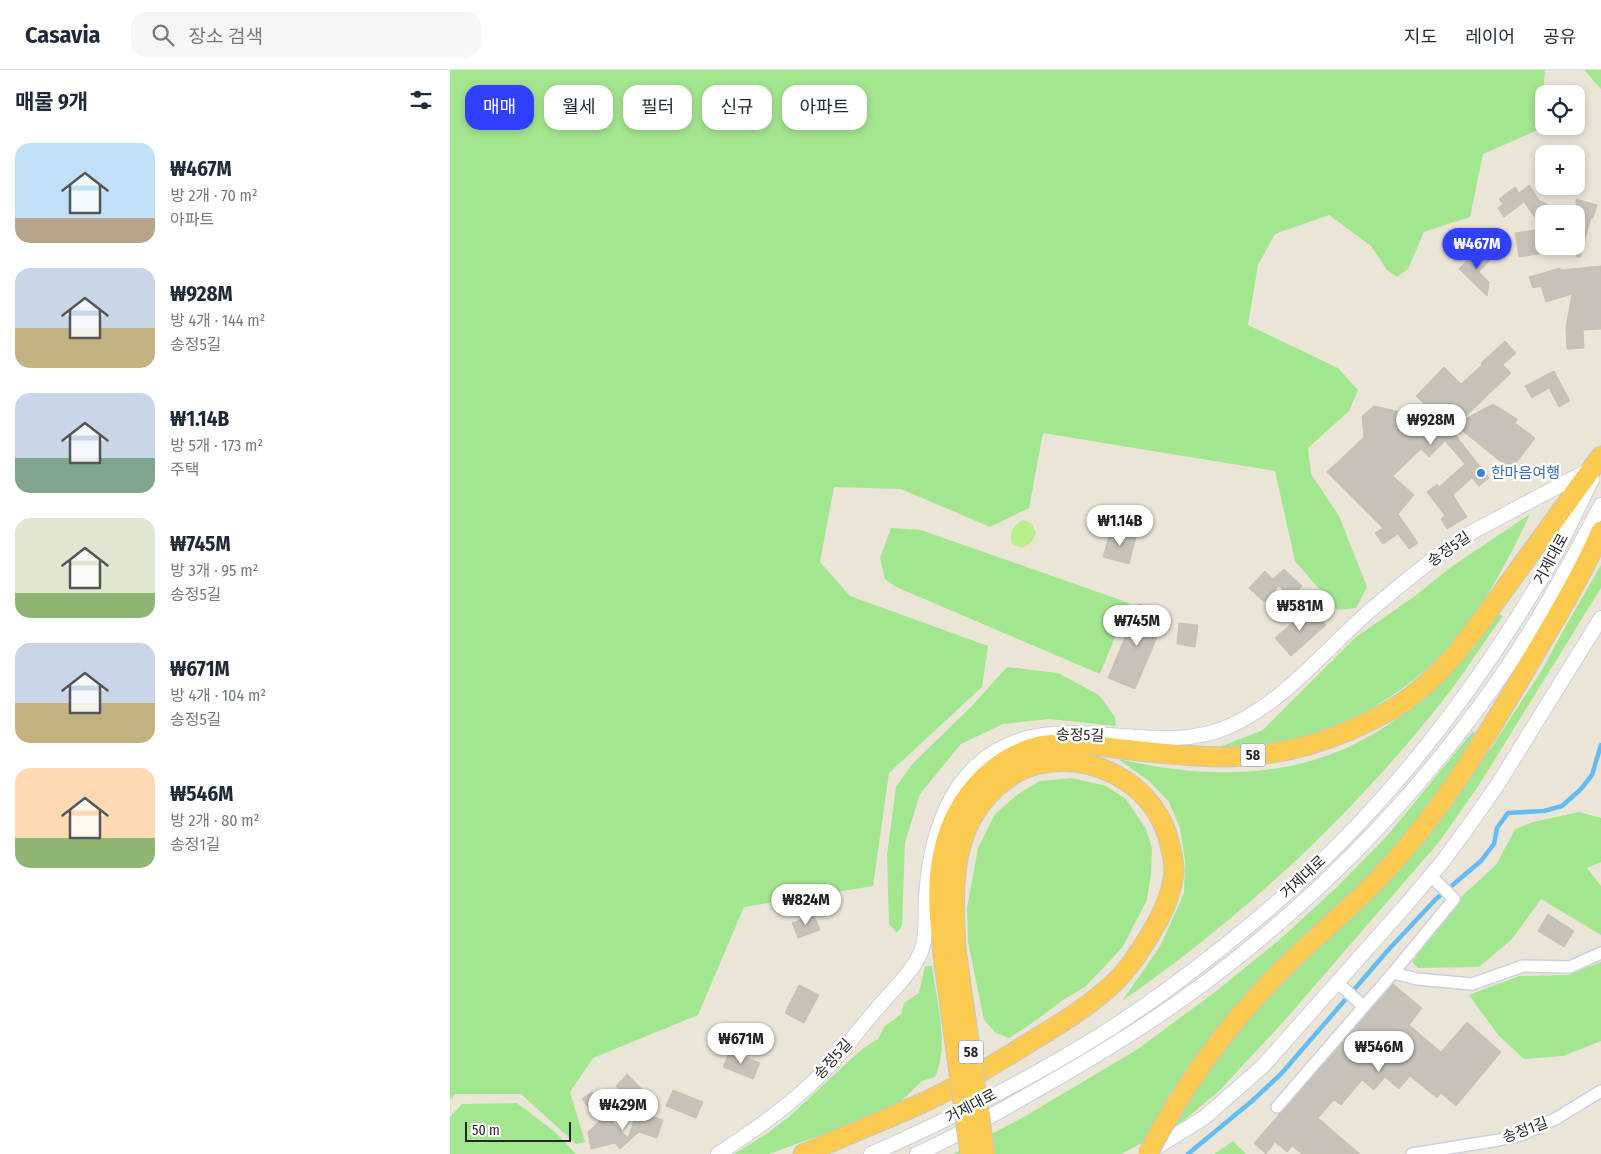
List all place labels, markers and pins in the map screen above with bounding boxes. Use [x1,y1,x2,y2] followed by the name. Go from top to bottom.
[1442,228,1512,270] pin: ₩467M
[1396,404,1466,446] pin: ₩928M
[1491,464,1560,482] place label: 한마음여행
[1475,467,1487,479] marker: 한마음여행
[1079,504,1161,547] pin: ₩1.14B
[1265,590,1335,632] pin: ₩581M
[1102,604,1172,647] pin: ₩745M
[771,884,841,926] pin: ₩824M
[706,1022,776,1065] pin: ₩671M
[1344,1030,1414,1073] pin: ₩546M
[588,1088,658,1131] pin: ₩429M

